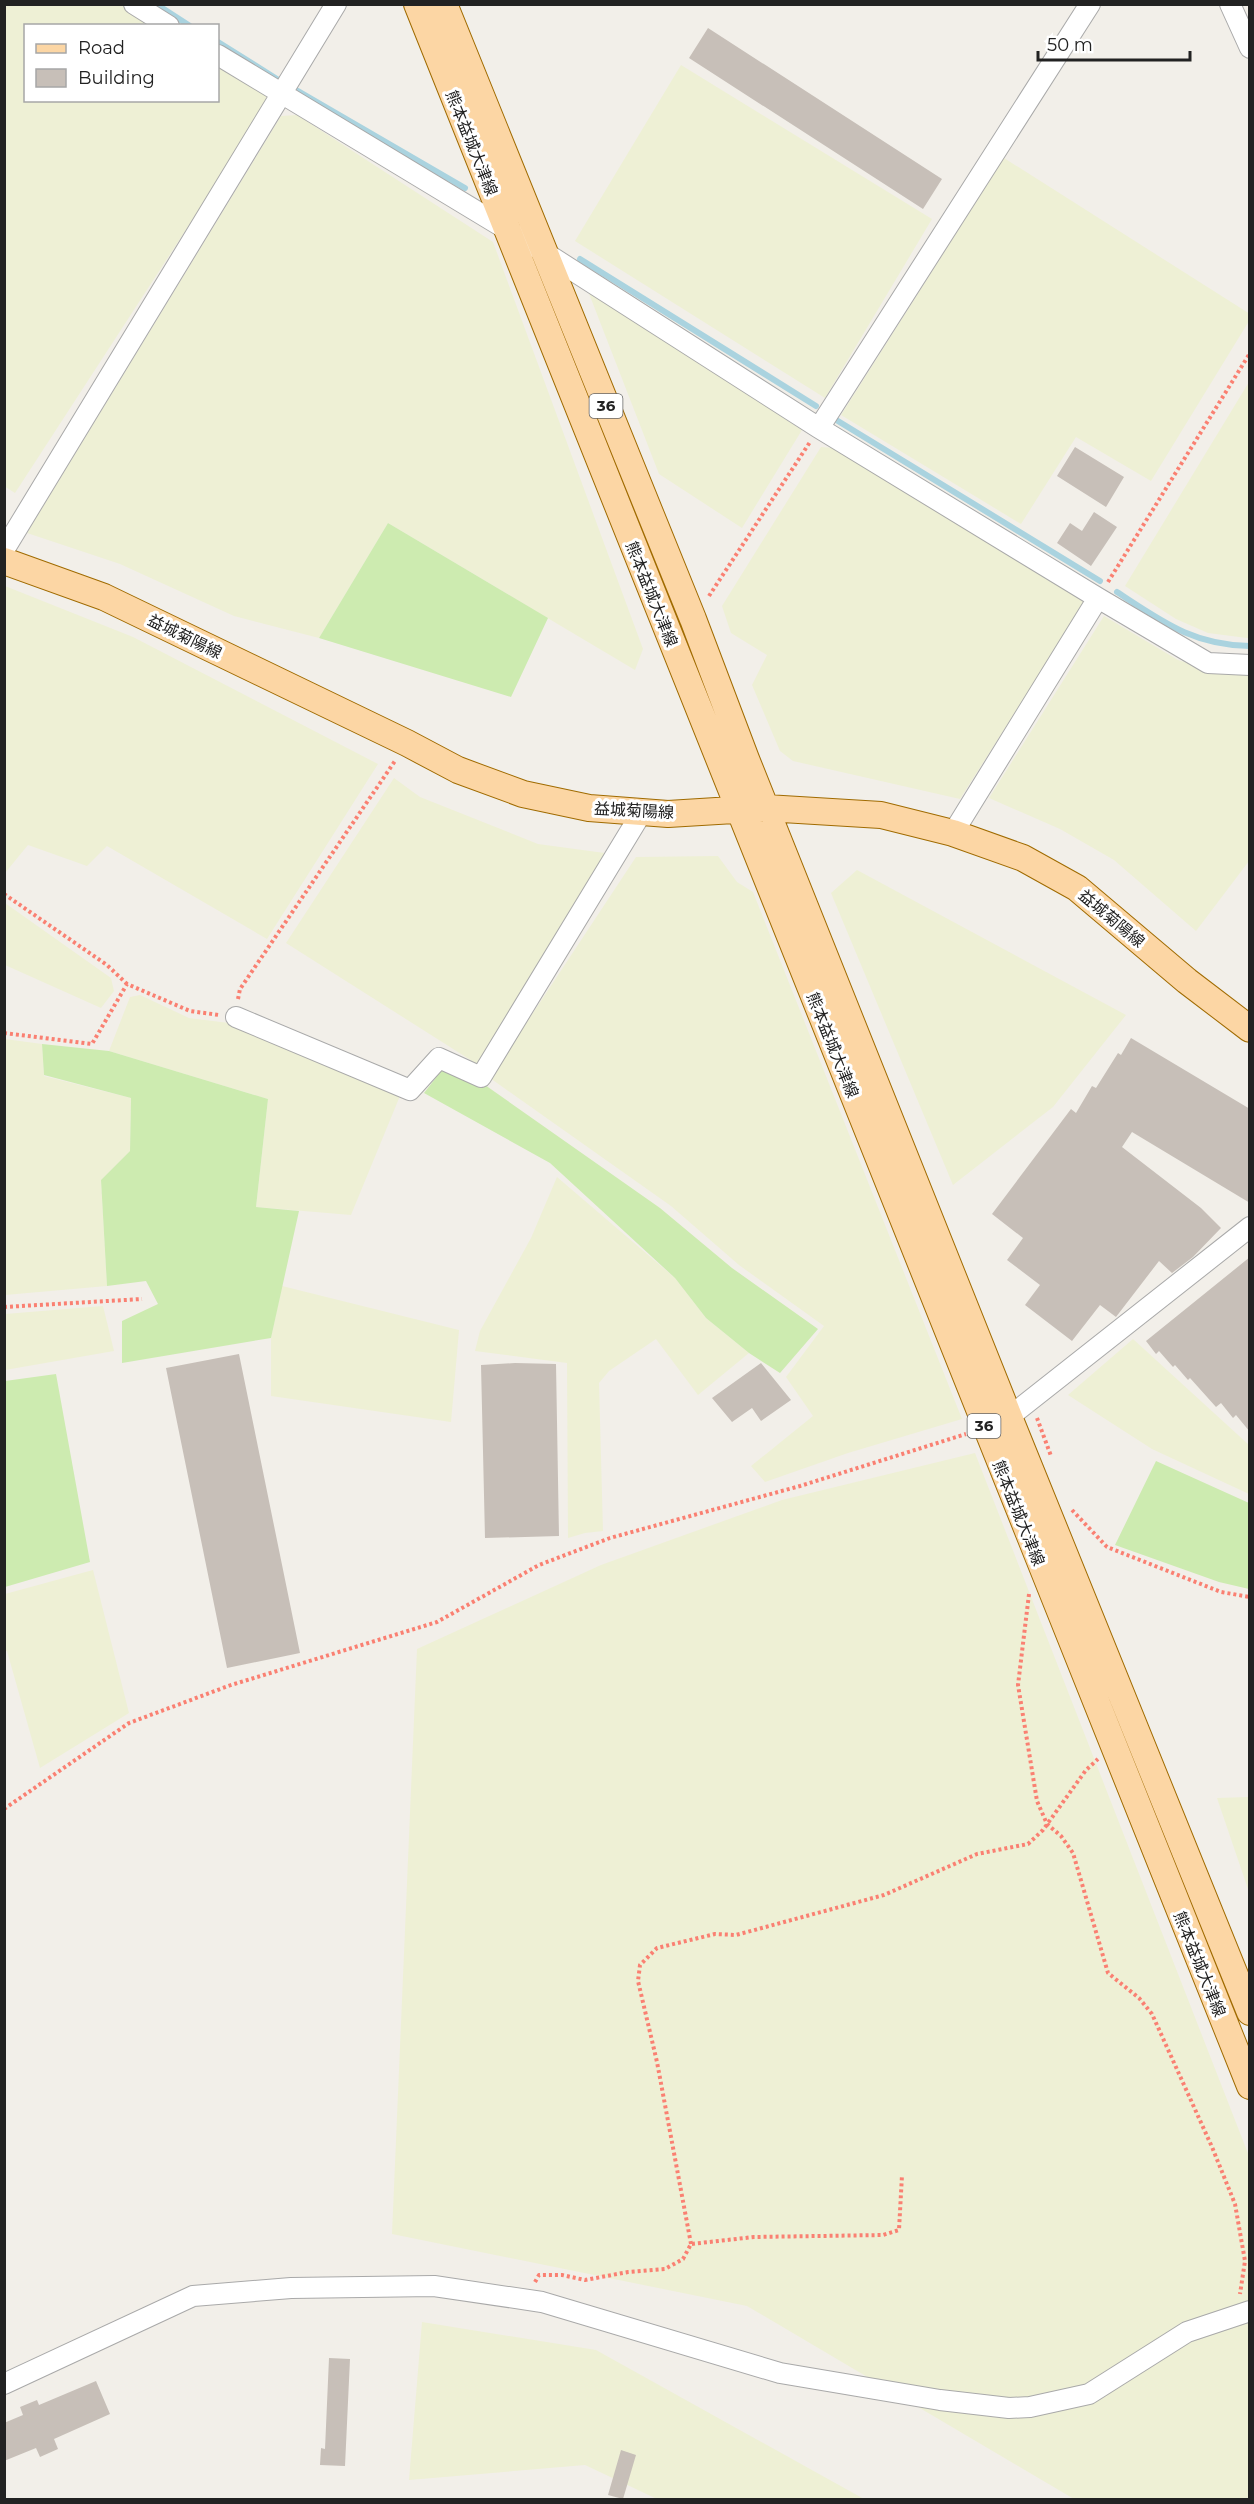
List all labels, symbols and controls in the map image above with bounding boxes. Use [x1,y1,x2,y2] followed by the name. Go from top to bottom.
[24,24,219,102] legend
[1038,24,1190,62] scale bar
[1047,34,1093,56] text: 50 m
[78,37,125,59] text: Road
[78,67,155,89] text: Building
[442,88,501,199] street label: 熊本益城大津線
[590,394,622,418] road number: 36
[622,539,681,650] street label: 熊本益城大津線
[145,610,225,663] street label: 益城菊陽線
[594,799,674,822] street label: 益城菊陽線
[1075,885,1148,951] street label: 益城菊陽線
[803,990,862,1101] street label: 熊本益城大津線
[968,1414,1000,1438] road number: 36
[989,1458,1048,1569] street label: 熊本益城大津線
[1170,1909,1229,2020] street label: 熊本益城大津線

